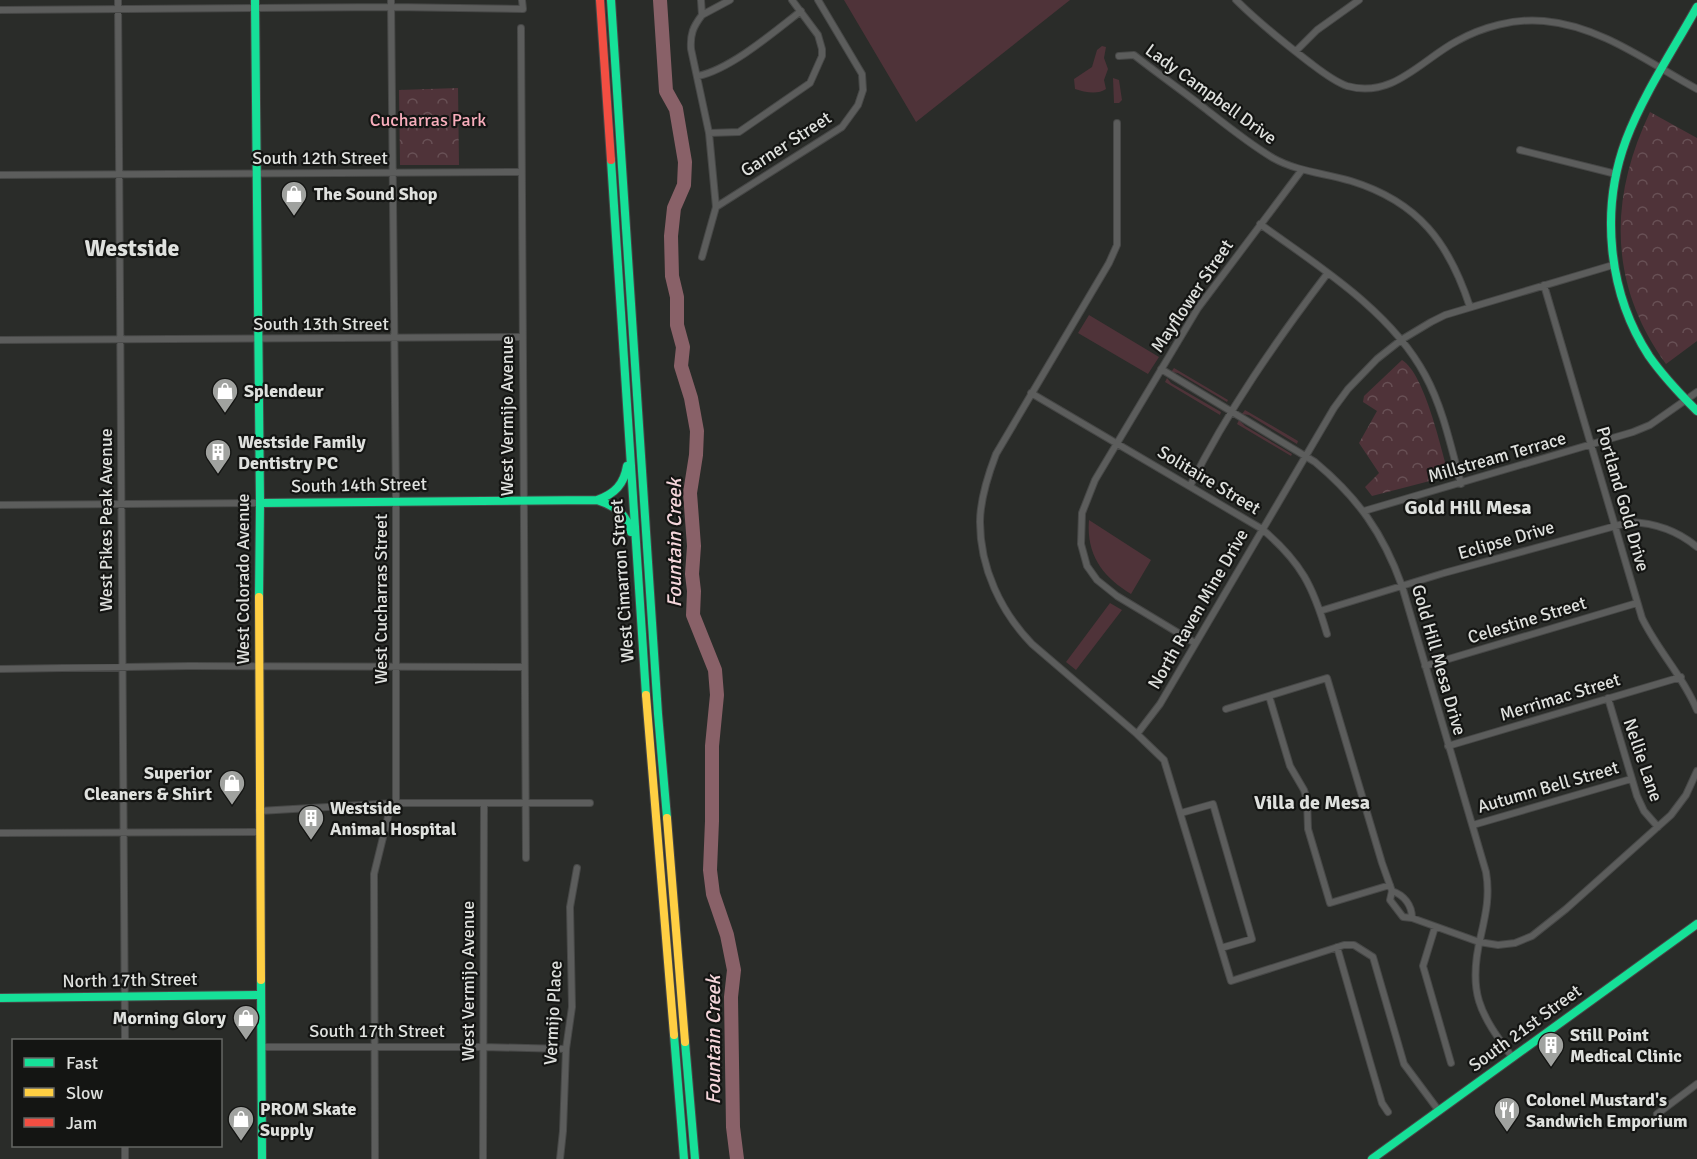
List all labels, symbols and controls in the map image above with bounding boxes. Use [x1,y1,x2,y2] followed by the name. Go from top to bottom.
[1141,39,1281,149] street label: Lady Campbell Drive
[737,107,835,181] street label: Garner Street
[370,109,486,131] park label: Cucharras Park
[252,147,388,169] street label: South 12th Street
[279,179,309,217] shop icon: The Sound Shop
[314,183,438,205] place label: The Sound Shop
[84,233,180,263] district label: Westside
[1146,235,1238,357] street label: Mayflower Street
[253,313,389,335] street label: South 13th Street
[496,336,518,496] street label: West Vermijo Avenue
[210,376,240,414] shop icon: Splendeur
[244,380,324,402] place label: Splendeur
[1592,424,1654,574] street label: Portland Gold Drive
[1425,427,1569,487] street label: Millstream Terrace
[95,428,117,612] street label: West Pikes Peak Avenue
[238,431,366,474] place label: Westside Family Dentistry PC
[203,437,233,475] building icon: Westside Family Dentistry PC
[1154,441,1264,519] street label: Solitaire Street
[291,473,427,497] street label: South 14th Street
[662,476,687,608] water label: Fountain Creek
[232,493,254,665] street label: West Colorado Avenue
[1405,495,1531,520] district label: Gold Hill Mesa
[605,498,639,664] street label: West Cimarron Street
[370,514,392,684] street label: West Cucharras Street
[1455,516,1557,564] street label: Eclipse Drive
[1143,525,1253,693] street label: North Raven Mine Drive
[1407,582,1471,738] street label: Gold Hill Mesa Drive
[1465,592,1589,648] street label: Celestine Street
[1497,668,1623,726] street label: Merrimac Street
[1619,716,1667,804] street label: Nellie Lane
[1475,756,1621,818] street label: Autumn Bell Street
[84,762,213,805] place label: Superior Cleaners & Shirt
[217,768,247,806] shop icon: Superior Cleaners & Shirt
[1254,790,1370,815] district label: Villa de Mesa
[330,797,457,840] place label: Westside Animal Hospital
[296,803,326,841] building icon: Westside Animal Hospital
[457,901,479,1061] street label: West Vermijo Avenue
[539,960,567,1066] street label: Vermijo Place
[62,968,198,992] street label: North 17th Street
[701,973,726,1105] water label: Fountain Creek
[1464,980,1586,1076] street label: South 21st Street
[231,1003,261,1041] shop icon: Morning Glory
[112,1007,226,1029] place label: Morning Glory
[309,1020,445,1042] street label: South 17th Street
[1570,1024,1682,1067] place label: Still Point Medical Clinic
[1536,1030,1566,1068] building icon: Still Point Medical Clinic
[12,1039,222,1147] legend
[66,1052,98,1074] text: Fast
[66,1082,103,1104] text: Slow
[1526,1089,1688,1132] place label: Colonel Mustard's Sandwich Emporium
[1492,1095,1522,1133] restaurant icon: Colonel Mustard's Sandwich Emporium
[260,1098,357,1141] place label: PROM Skate Supply
[226,1104,256,1142] shop icon: PROM Skate Supply
[66,1112,97,1134] text: Jam

